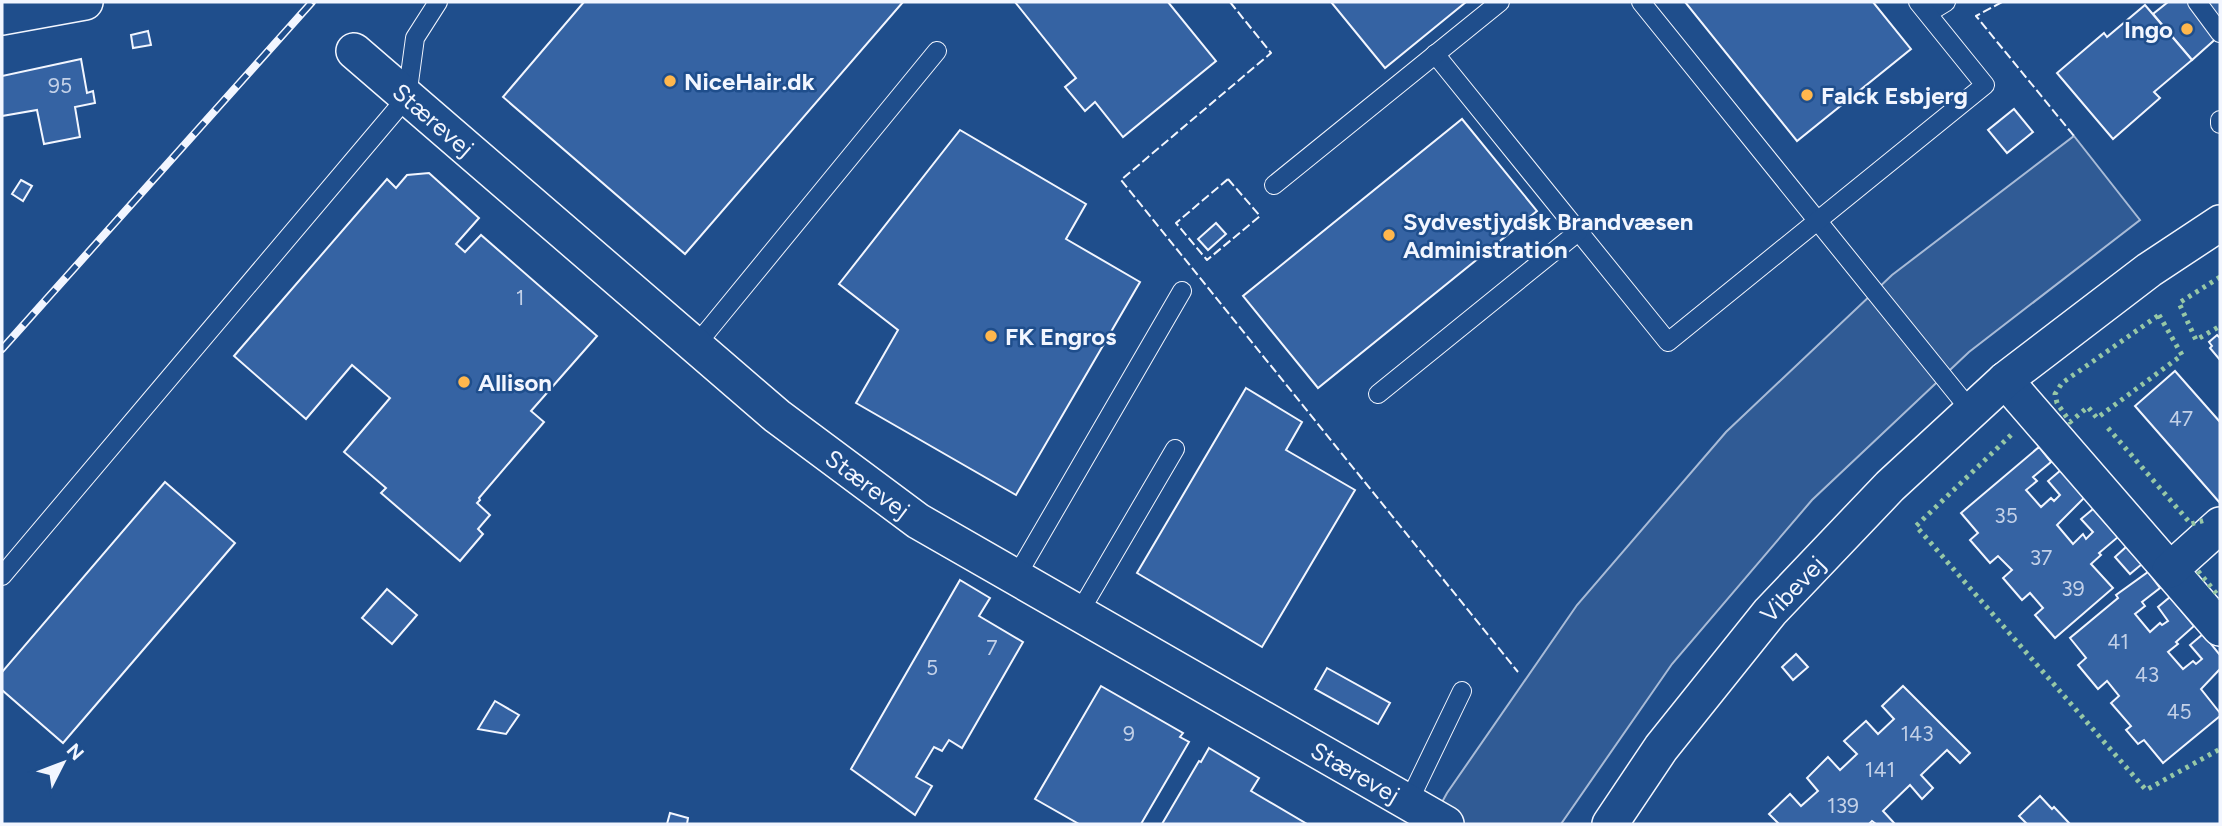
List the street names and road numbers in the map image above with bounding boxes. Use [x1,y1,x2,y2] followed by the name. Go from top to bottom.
[387,77,480,162] street label: Stærevej
[820,443,916,524] street label: Stærevej
[1754,549,1831,628] street label: Vibevej
[1306,735,1405,809] street label: Stærevej

